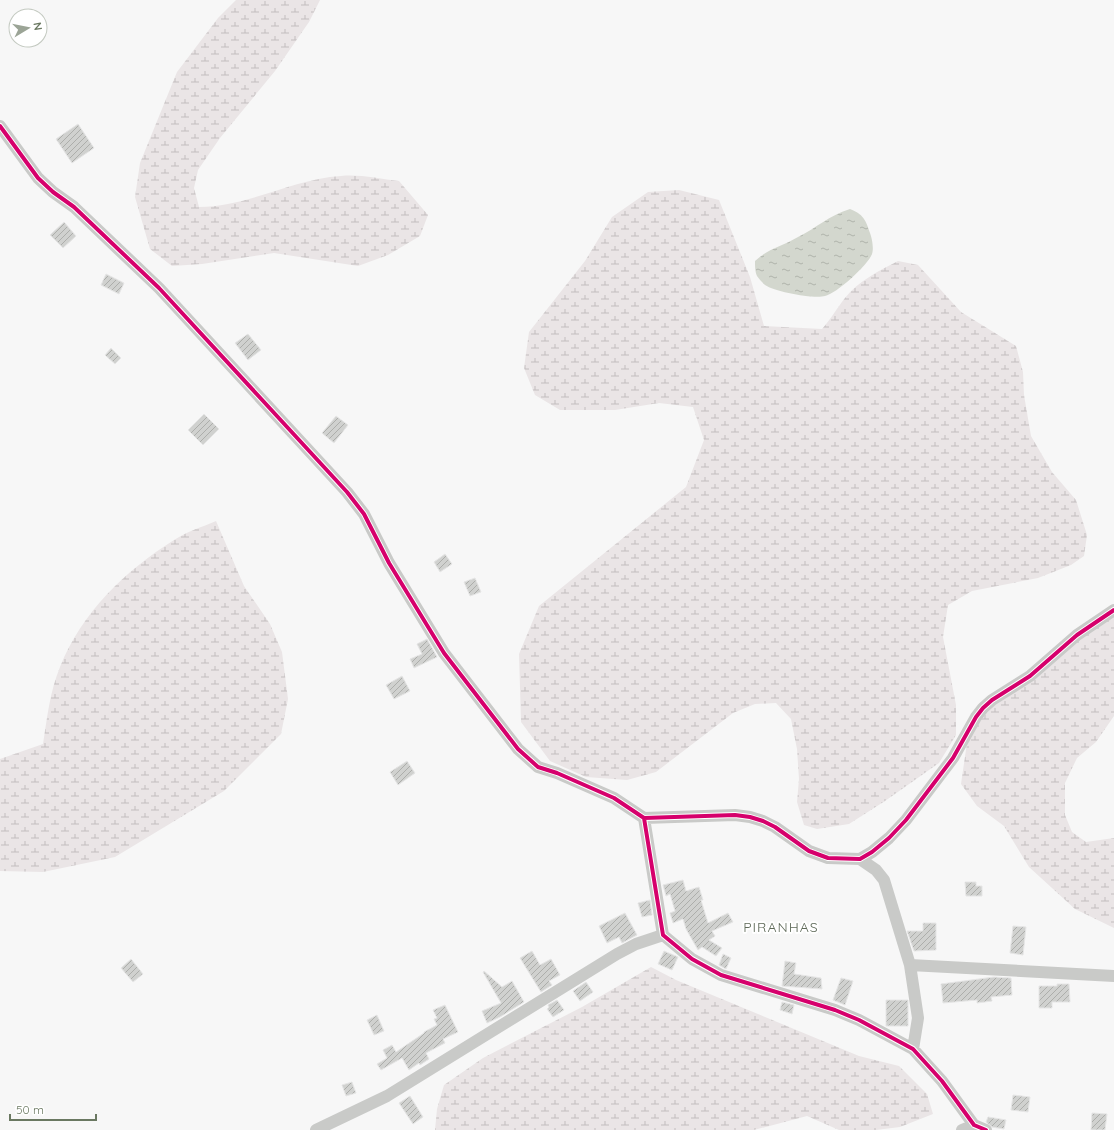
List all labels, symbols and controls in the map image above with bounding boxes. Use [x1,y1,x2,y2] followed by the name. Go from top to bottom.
[8,8,48,48] north arrow
[30,21,45,31] text: N
[743,918,819,936] district label: PIRANHAS
[10,1096,96,1122] scale bar
[16,1102,44,1117] text: 50 m

